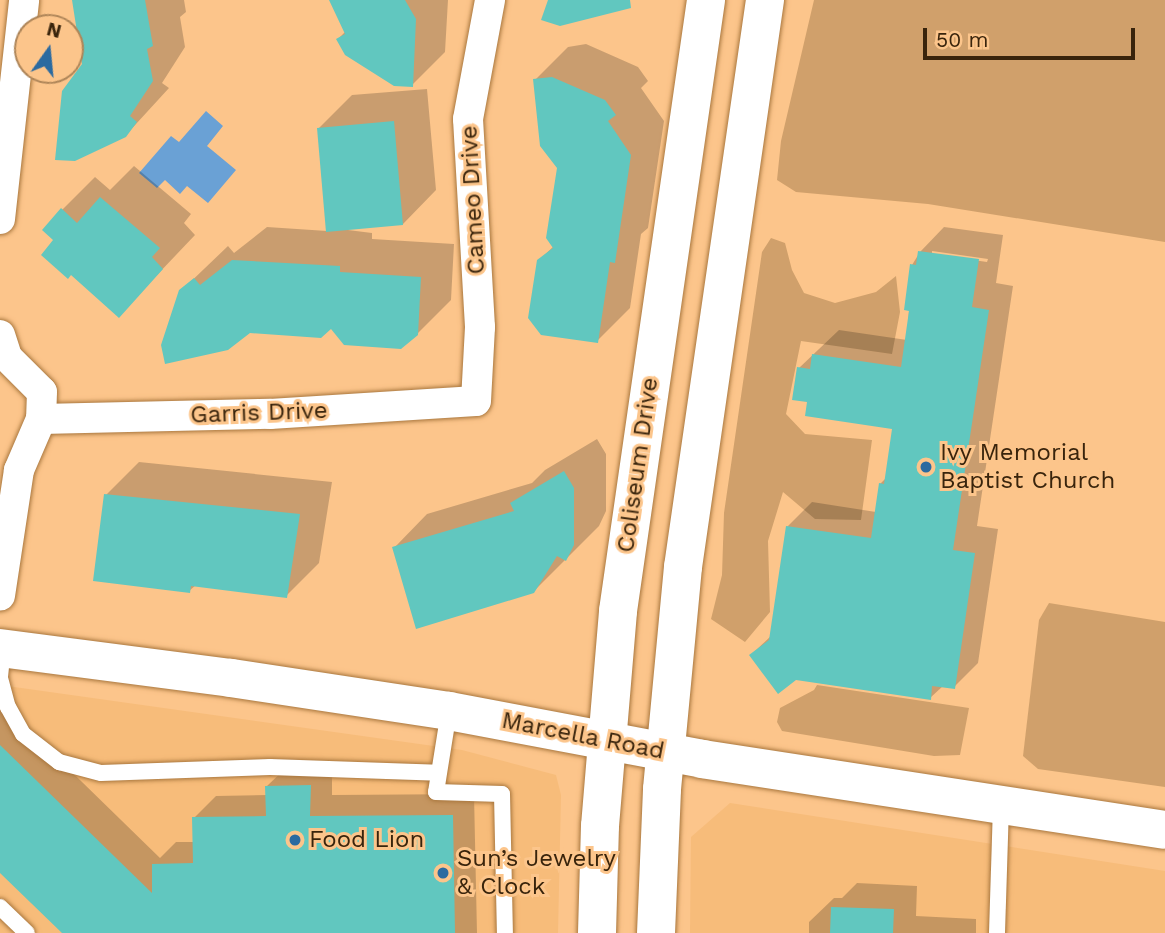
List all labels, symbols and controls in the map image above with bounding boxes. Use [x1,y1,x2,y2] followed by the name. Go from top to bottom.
[14,14,84,84] north arrow
[927,14,1139,58] scale bar
[44,17,64,43] text: N
[936,27,988,52] text: 50 m
[455,125,491,275] street label: Cameo Drive
[611,376,665,554] street label: Coliseum Drive
[190,396,328,430] street label: Garris Drive
[940,439,1115,495] place label: Ivy Memorial Baptist Church
[918,459,934,475] marker: Ivy Memorial Baptist Church
[499,706,667,766] street label: Marcella Road
[309,826,424,854] place label: Food Lion
[287,832,303,848] marker: Food Lion
[457,845,617,901] place label: Sun’s Jewelry & Clock
[435,865,451,881] marker: Sun’s Jewelry & Clock

